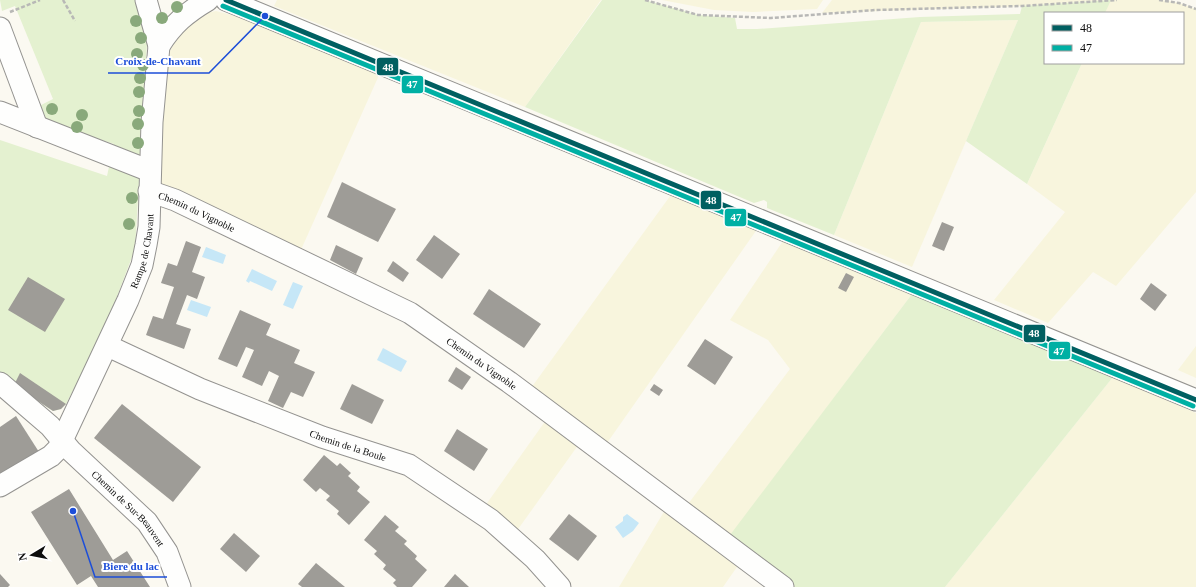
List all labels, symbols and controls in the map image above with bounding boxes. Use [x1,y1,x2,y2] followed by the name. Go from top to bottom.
[1044,12,1184,64] legend
[1080,21,1092,35] text: 48
[1080,41,1092,55] text: 47
[108,50,209,73] callout: Croix-de-Chavant
[115,55,201,67] text: Croix-de-Chavant
[376,57,399,76] line badge: 48
[383,61,394,73] text: 48
[401,75,424,94] line badge: 47
[407,78,418,90] text: 47
[157,190,237,234] street label: Chemin du Vignoble
[700,190,722,210] line badge: 48
[706,194,717,206] text: 48
[724,208,747,227] line badge: 47
[731,211,742,223] text: 47
[128,214,155,290] street label: Rampe de Chavant
[1023,324,1046,343] line badge: 48
[1029,327,1040,339] text: 48
[444,335,519,392] street label: Chemin du Vignoble
[1048,341,1071,360] line badge: 47
[1054,345,1065,357] text: 47
[308,428,388,463] street label: Chemin de la Boule
[89,468,167,549] street label: Chemin de Sur-Beauvent
[12,535,52,575] north arrow
[16,552,29,562] text: N
[95,554,167,577] callout: Biere du lac
[103,560,159,572] text: Biere du lac

